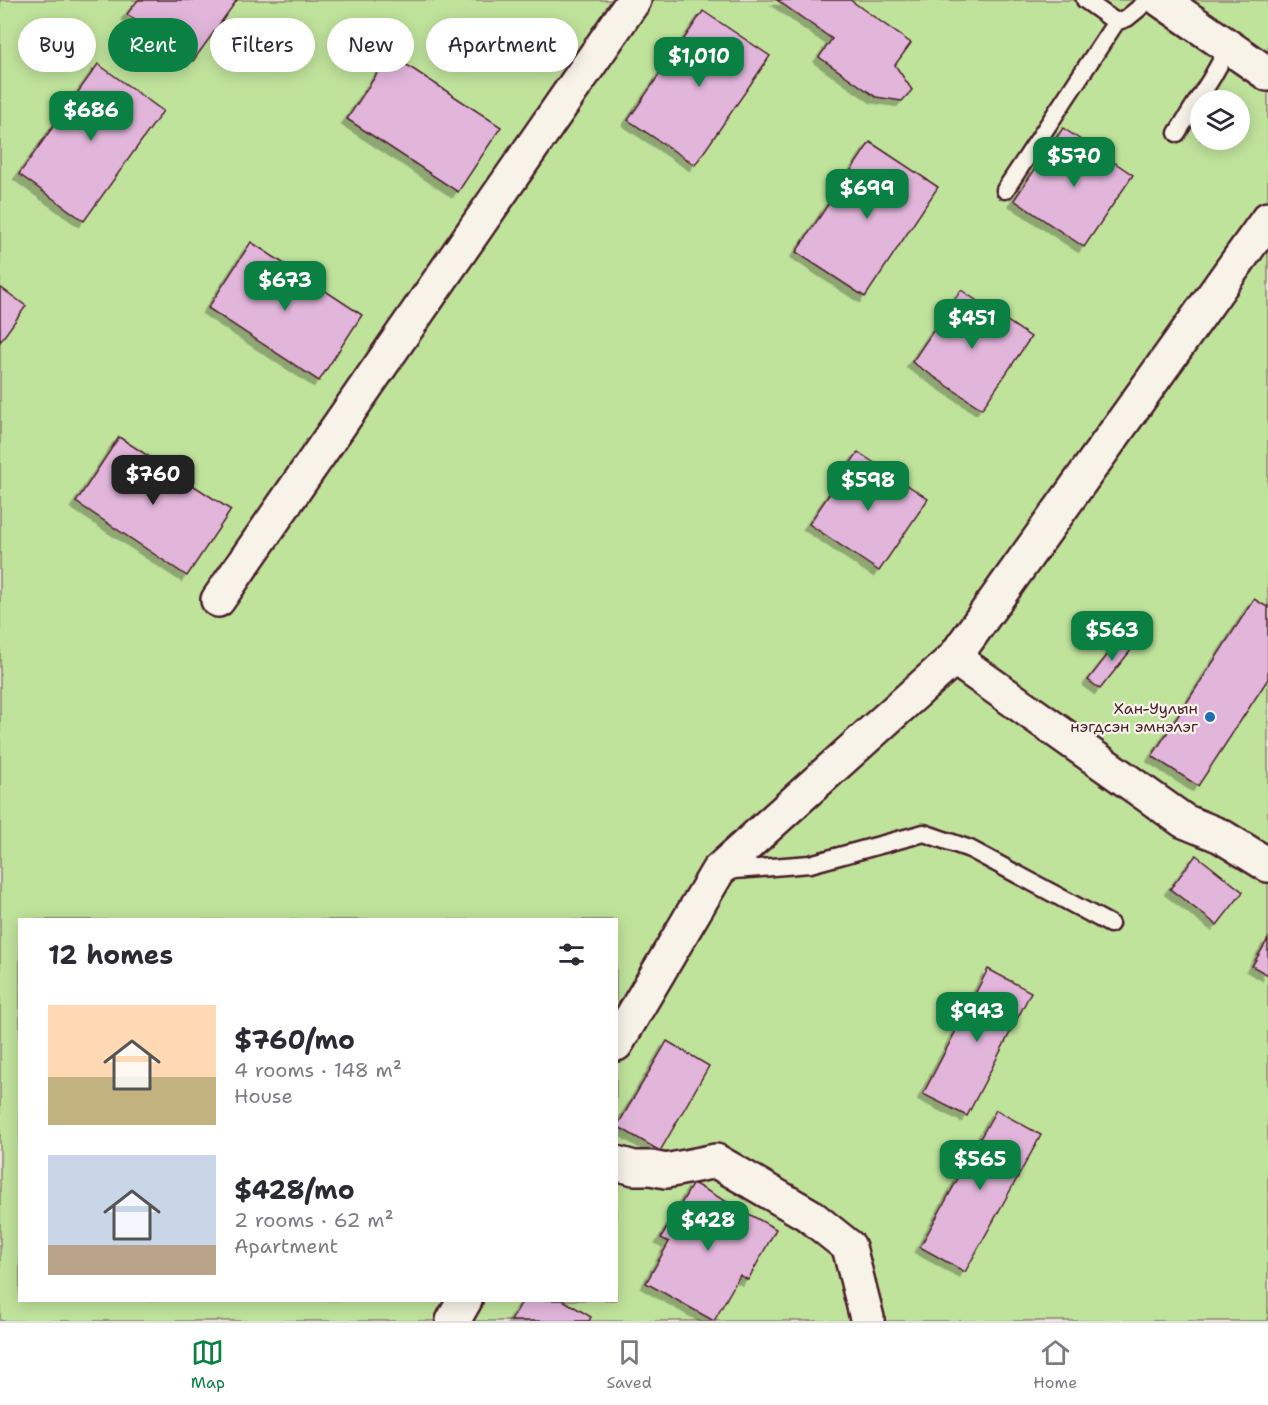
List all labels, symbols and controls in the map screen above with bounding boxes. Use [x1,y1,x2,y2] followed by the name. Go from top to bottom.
[18,18,96,72] chip: Buy
[108,18,198,72] chip: Rent
[210,18,315,72] chip: Filters
[327,18,414,72] chip: New
[426,18,578,72] chip: Apartment
[650,37,748,88] pin: $1,010
[668,43,730,69] text: $1,010
[1190,90,1250,150] map controls
[1190,90,1250,150] button: layers
[55,91,127,142] pin: $686
[63,97,119,123] text: $686
[1038,137,1110,188] pin: $570
[1047,143,1101,169] text: $570
[831,169,903,220] pin: $699
[840,175,894,201] text: $699
[249,261,321,312] pin: $673
[258,267,312,293] text: $673
[936,299,1008,350] pin: $451
[948,305,996,331] text: $451
[117,455,189,506] pin: $760
[125,461,181,487] text: $760
[832,461,904,512] pin: $598
[841,467,895,493] text: $598
[1076,611,1148,662] pin: $563
[1085,617,1139,643] text: $563
[1070,698,1199,737] place label: Хан-Уулын нэгдсэн эмнэлэг
[1203,710,1217,724] marker: Хан-Уулын нэгдсэн эмнэлэг
[48,937,173,972] text: 12 homes
[555,938,588,971] icon: filters
[941,992,1013,1043] pin: $943
[950,998,1004,1024] text: $943
[234,1022,355,1057] text: $760/mo
[96,1029,168,1101] icon: home
[234,1057,402,1083] text: 4 rooms · 148 m²
[234,1083,293,1109] text: House
[944,1140,1016,1191] pin: $565
[954,1146,1006,1172] text: $565
[234,1172,355,1207] text: $428/mo
[96,1179,168,1251] icon: home
[672,1201,744,1252] pin: $428
[234,1207,394,1233] text: 2 rooms · 62 m²
[681,1207,735,1233] text: $428
[234,1233,338,1259] text: Apartment
[191,1336,225,1393] tab: Map
[606,1336,652,1393] tab: Saved
[1033,1336,1077,1393] tab: Home

